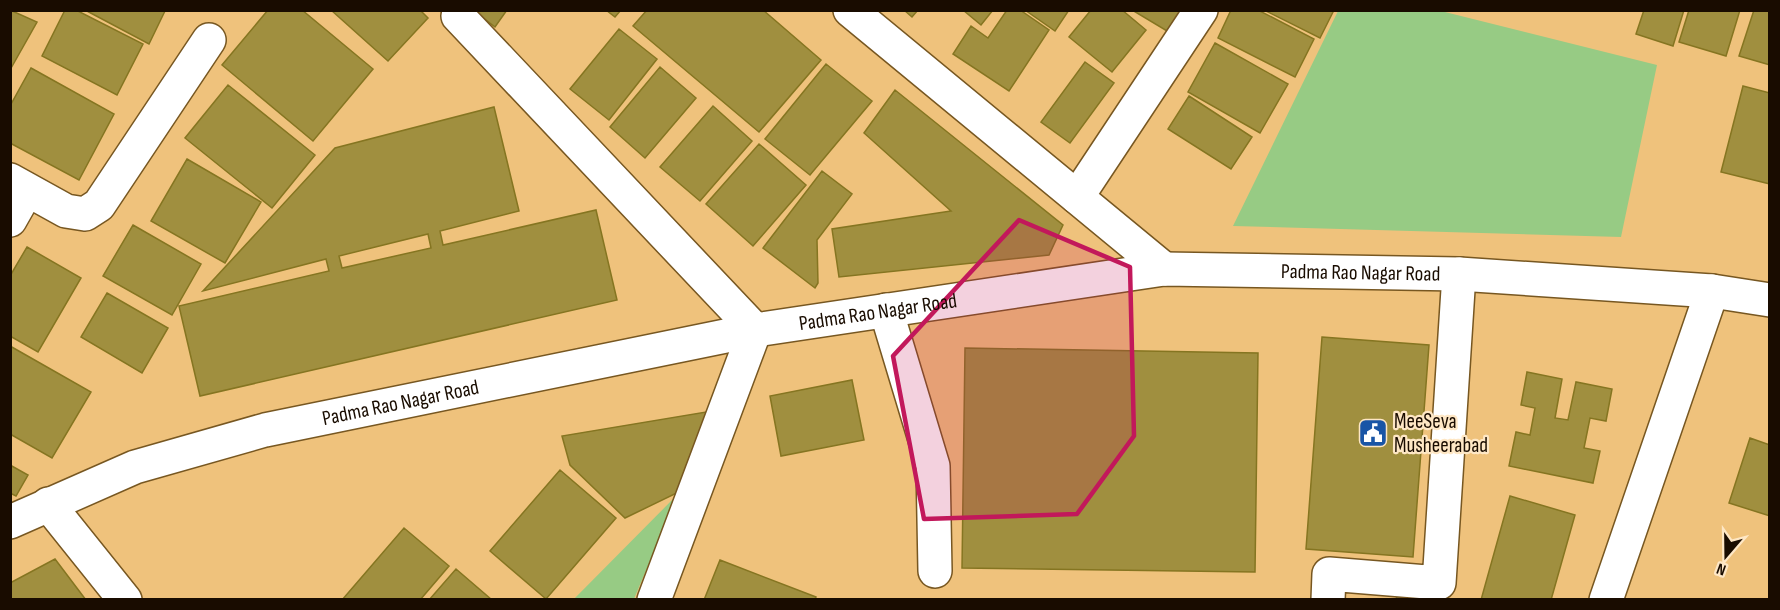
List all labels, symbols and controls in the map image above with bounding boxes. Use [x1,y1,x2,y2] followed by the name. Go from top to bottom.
[1281,259,1440,287] street label: Padma Rao Nagar Road
[797,288,959,336] street label: Padma Rao Nagar Road
[320,375,481,431] street label: Padma Rao Nagar Road
[1394,409,1488,458] place label: MeeSeva Musheerabad
[1357,417,1389,449] public building icon: MeeSeva Musheerabad
[1696,526,1756,586] north arrow
[1714,558,1729,579] text: N

